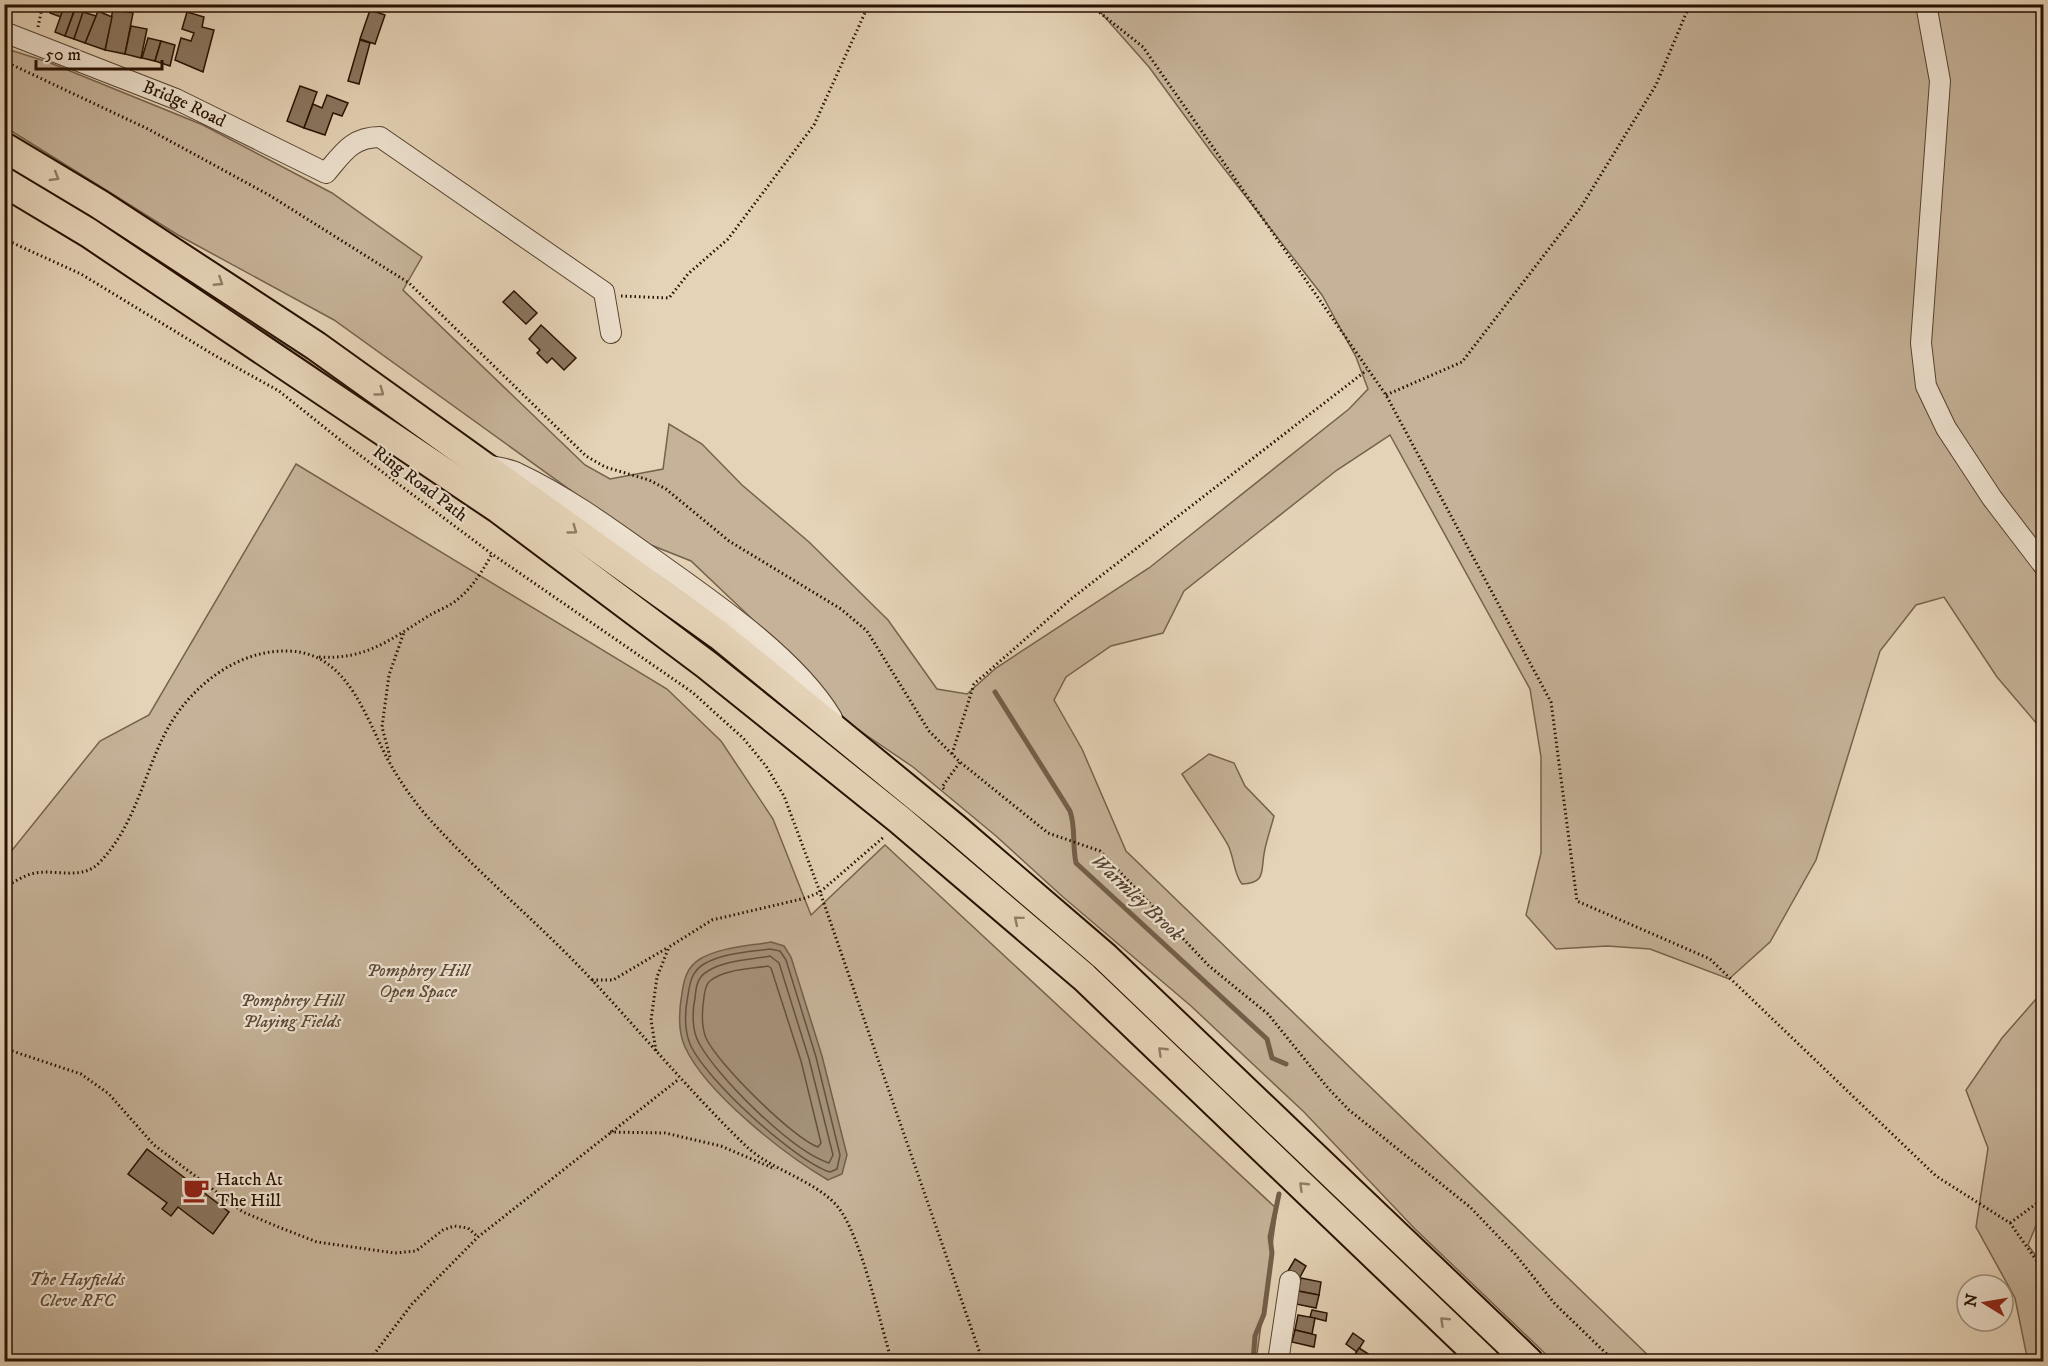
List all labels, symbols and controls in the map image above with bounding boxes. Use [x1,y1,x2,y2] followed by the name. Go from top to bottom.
[36,33,162,71] scale bar
[45,44,81,66] text: 50 m
[139,76,229,133] street label: Bridge Road
[49,170,59,181] one-way arrow
[212,275,223,286] one-way arrow
[373,385,384,396] one-way arrow
[368,441,472,527] street label: Ring Road Path
[566,523,577,534] one-way arrow
[1086,849,1189,947] water label: Warmley Brook
[1014,917,1025,928] one-way arrow
[366,960,472,1003] park label: Pomphrey Hill Open Space
[240,990,346,1033] park label: Pomphrey Hill Playing Fields
[1158,1048,1169,1059] one-way arrow
[216,1169,283,1212] place label: Hatch At The Hill
[181,1175,211,1205] cafe icon: Hatch At The Hill
[1299,1182,1309,1193] one-way arrow
[29,1269,125,1312] park label: The Hayfields Cleve RFC
[1955,1273,2015,1333] north arrow
[1960,1292,1982,1309] text: N
[1440,1317,1450,1328] one-way arrow

